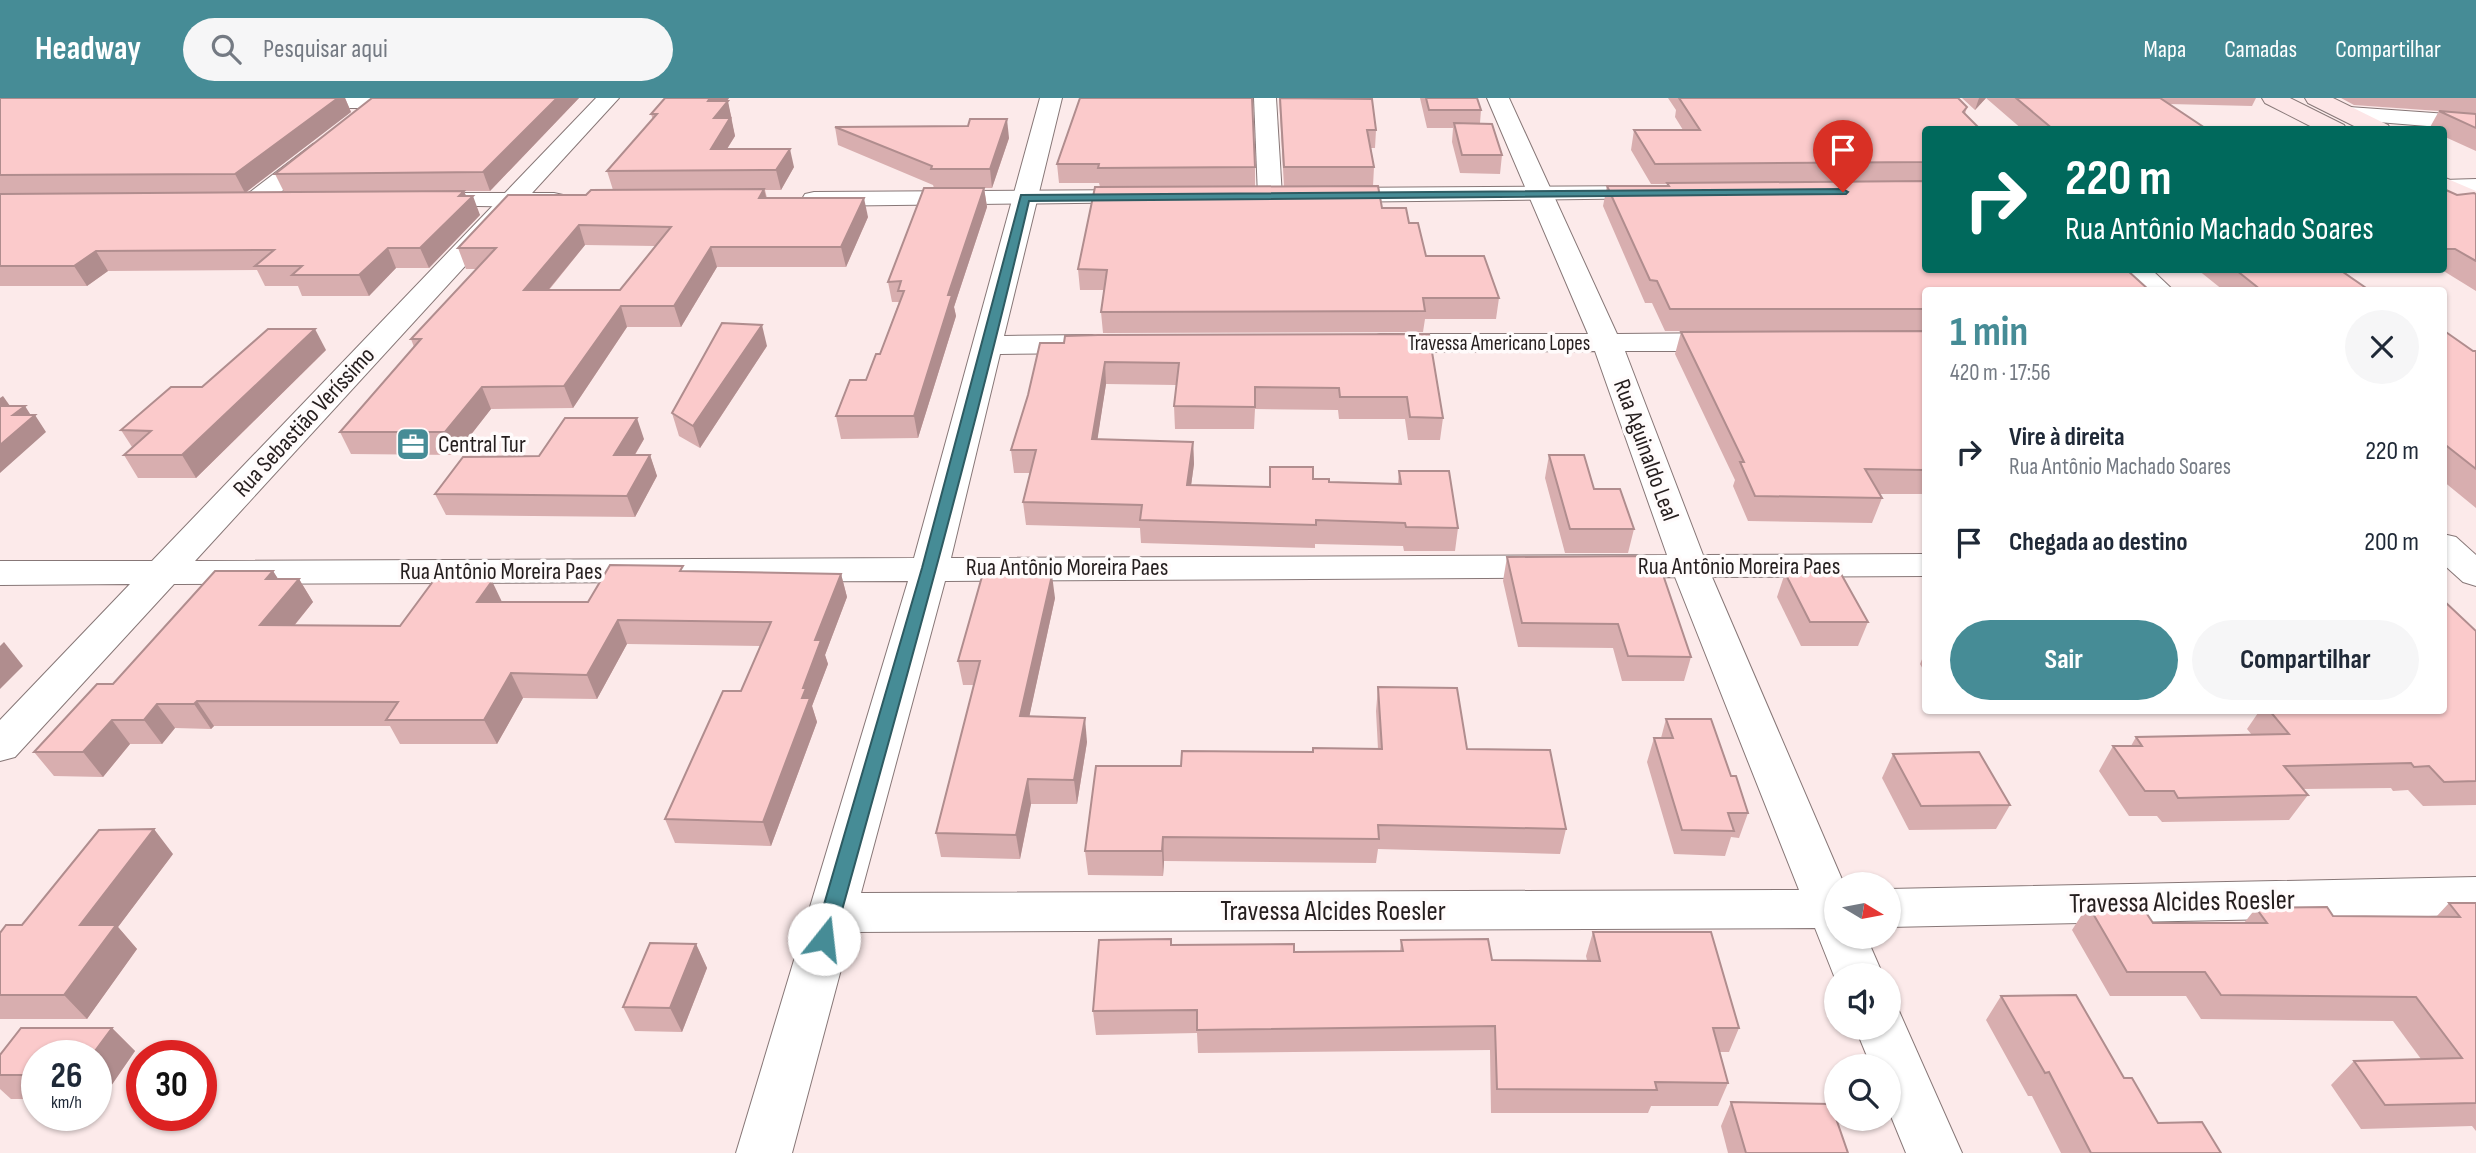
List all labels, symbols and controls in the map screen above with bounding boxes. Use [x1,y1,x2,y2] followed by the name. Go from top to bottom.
[183,18,673,81] search box
[35,29,141,69] text: Headway
[207,30,245,68] icon: search
[263,34,388,65] text: Pesquisar aqui
[2144,35,2186,64] text: Mapa
[2224,35,2297,64] text: Camadas
[2335,35,2441,64] text: Compartilhar
[1813,120,1873,192] pin
[1824,131,1862,169] icon: arrive
[2065,150,2171,209] text: 220 m
[1950,154,2041,245] icon: right
[2065,210,2374,249] text: Rua Antônio Machado Soares
[1950,307,2028,358] text: 1 min
[2345,310,2419,384] button: close
[1408,331,1590,356] street label: Travessa Americano Lopes
[227,341,381,503] street label: Rua Sebastião Veríssimo
[1950,359,2050,387] text: 420 m · 17:56
[1607,375,1685,525] street label: Rua Aguinaldo Leal
[2009,422,2125,453] text: Vire à direita
[394,425,432,463] office icon: Central Tur
[438,430,526,459] place label: Central Tur
[1950,433,1988,471] icon: right
[2365,436,2419,467] text: 220 m
[2009,453,2231,481] text: Rua Antônio Machado Soares
[1950,524,1988,562] icon: arrive
[2009,527,2188,558] text: Chegada ao destino
[2364,527,2419,558] text: 200 m
[1638,552,1840,581] street label: Rua Antônio Moreira Paes
[966,553,1168,582] street label: Rua Antônio Moreira Paes
[400,557,602,586] street label: Rua Antônio Moreira Paes
[1950,620,2178,700] button: Sair
[2192,620,2419,700] button: Compartilhar
[1824,872,1900,948] north arrow
[1824,872,1901,1131] map controls
[2069,884,2295,920] street label: Travessa Alcides Roesler
[1220,895,1446,928] street label: Travessa Alcides Roesler
[787,902,861,976] position arrow
[1824,963,1901,1040] button: sound
[126,1040,217,1131] speed limit sign: 30
[1824,1054,1901,1131] button: search
[51,1055,82,1098] text: 26
[51,1092,82,1113] text: km/h

